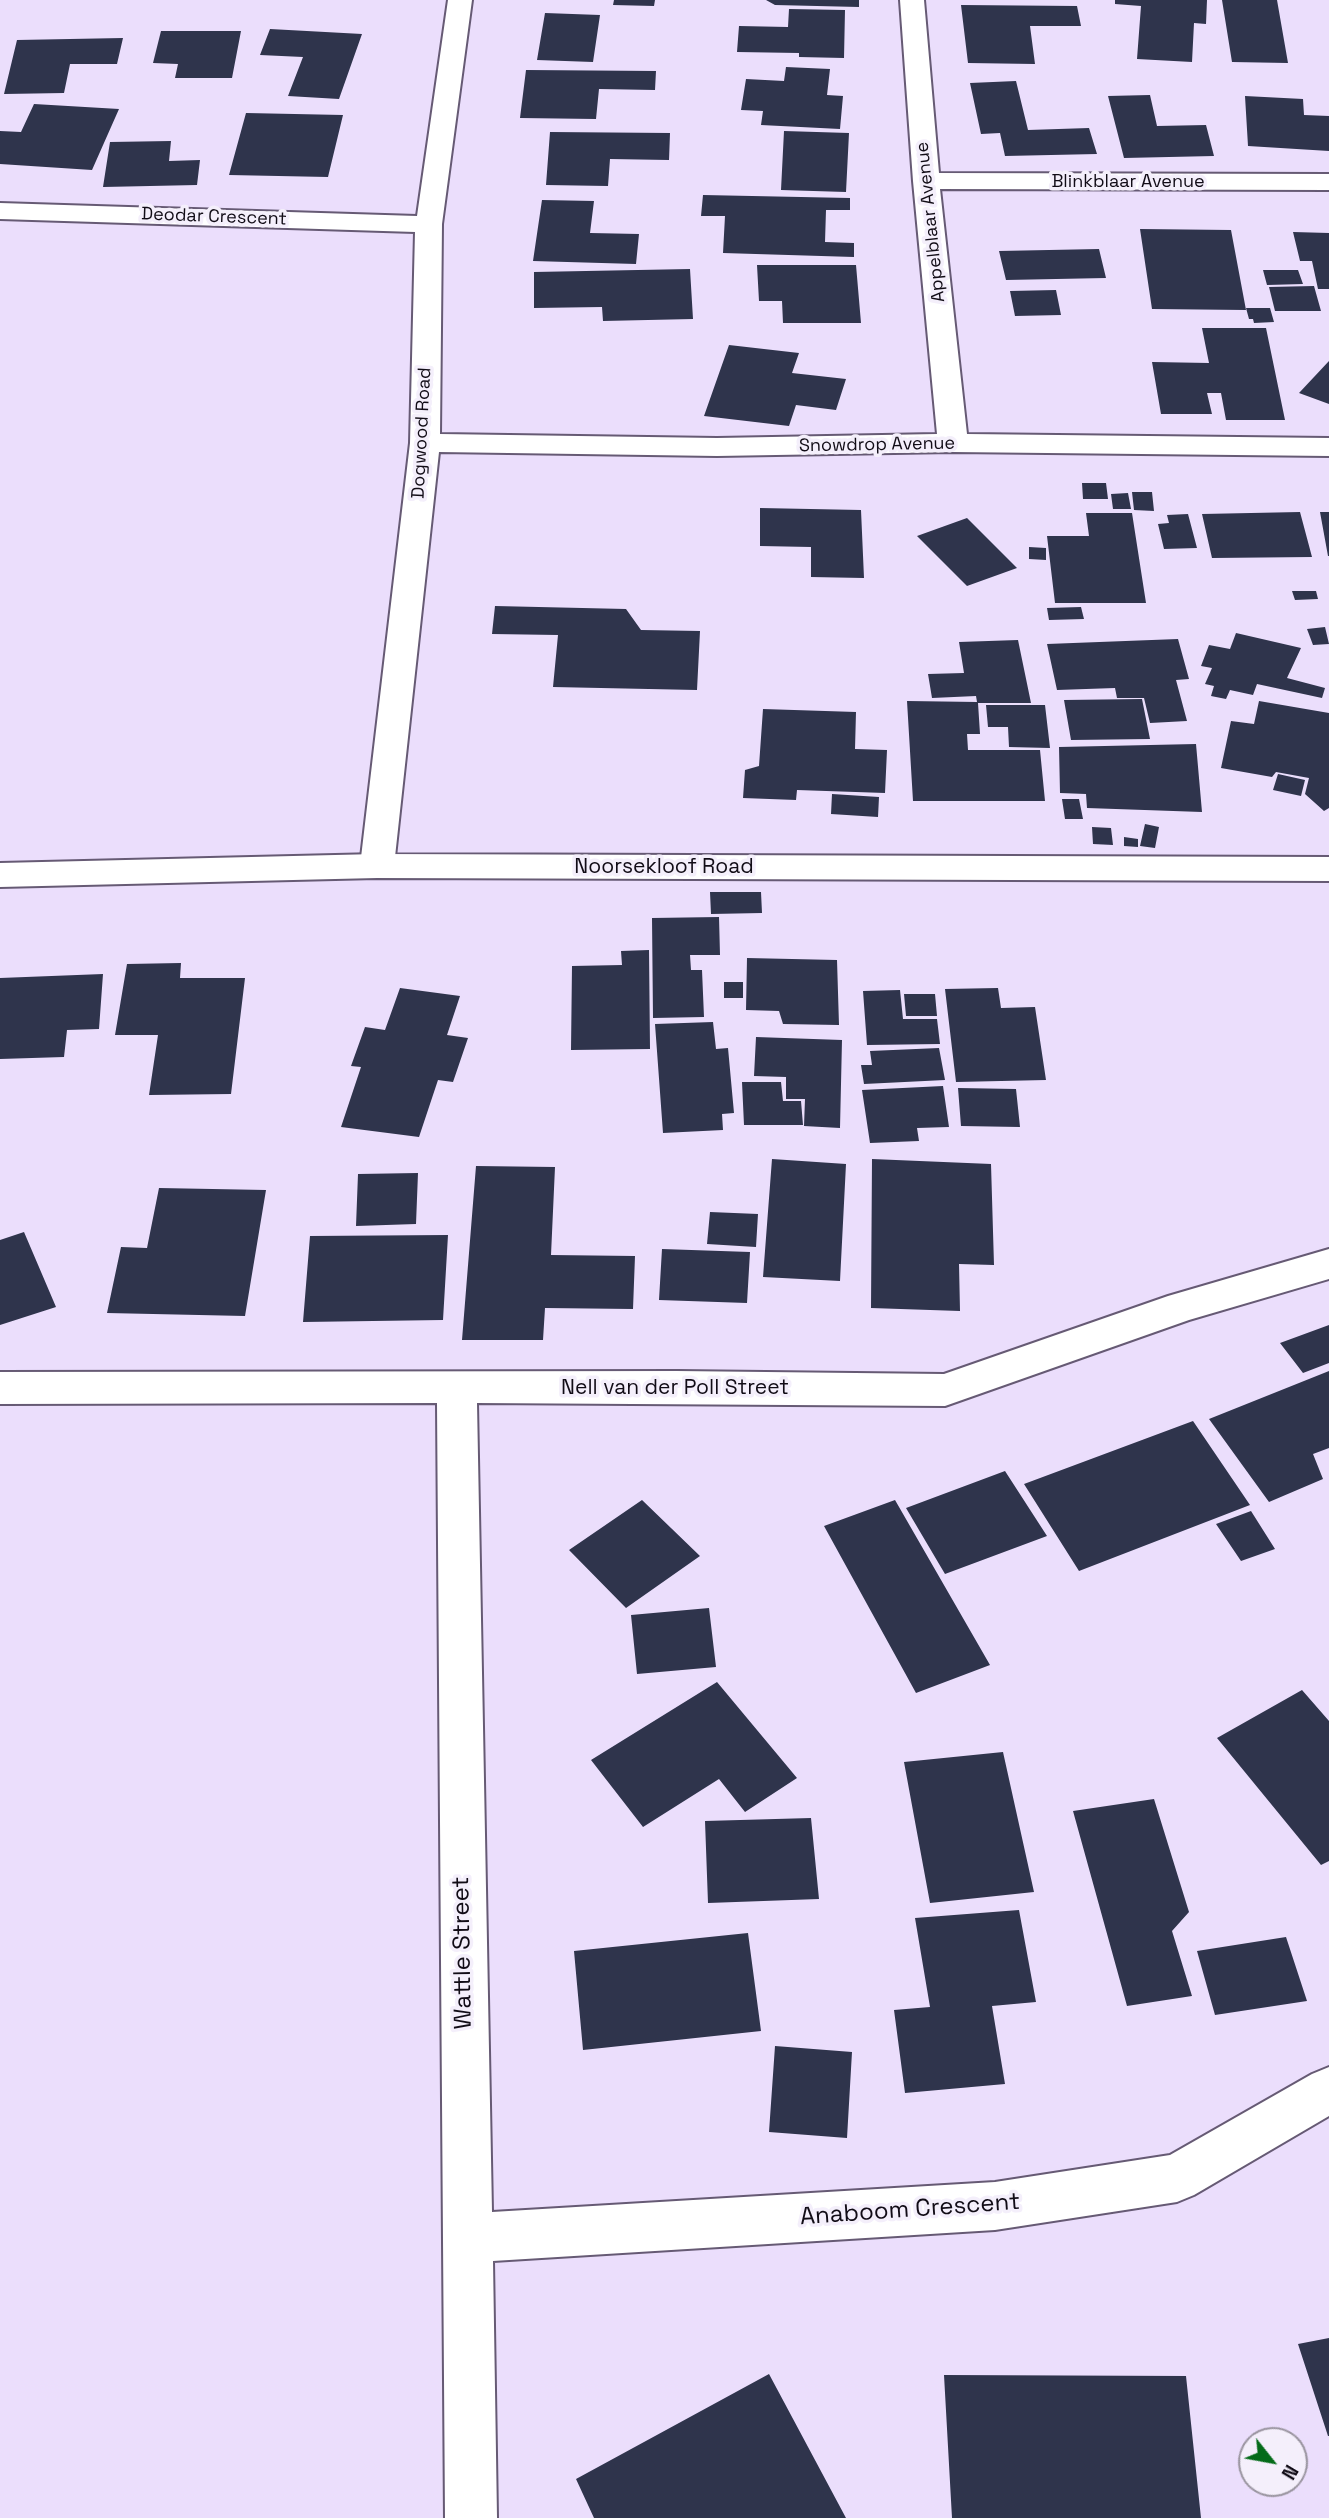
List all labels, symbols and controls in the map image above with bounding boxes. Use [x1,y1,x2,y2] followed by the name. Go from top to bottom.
[912,141,950,303] street label: Appelblaar Avenue
[1051,171,1205,193] street label: Blinkblaar Avenue
[141,204,287,230] street label: Deodar Crescent
[408,367,436,499] street label: Dogwood Road
[799,433,955,457] street label: Snowdrop Avenue
[574,854,754,880] street label: Noorsekloof Road
[561,1375,789,1401] street label: Nell van der Poll Street
[447,1876,479,2030] street label: Wattle Street
[799,2188,1021,2232] street label: Anaboom Crescent
[1238,2427,1308,2497] north arrow
[1276,2460,1304,2484] text: N

